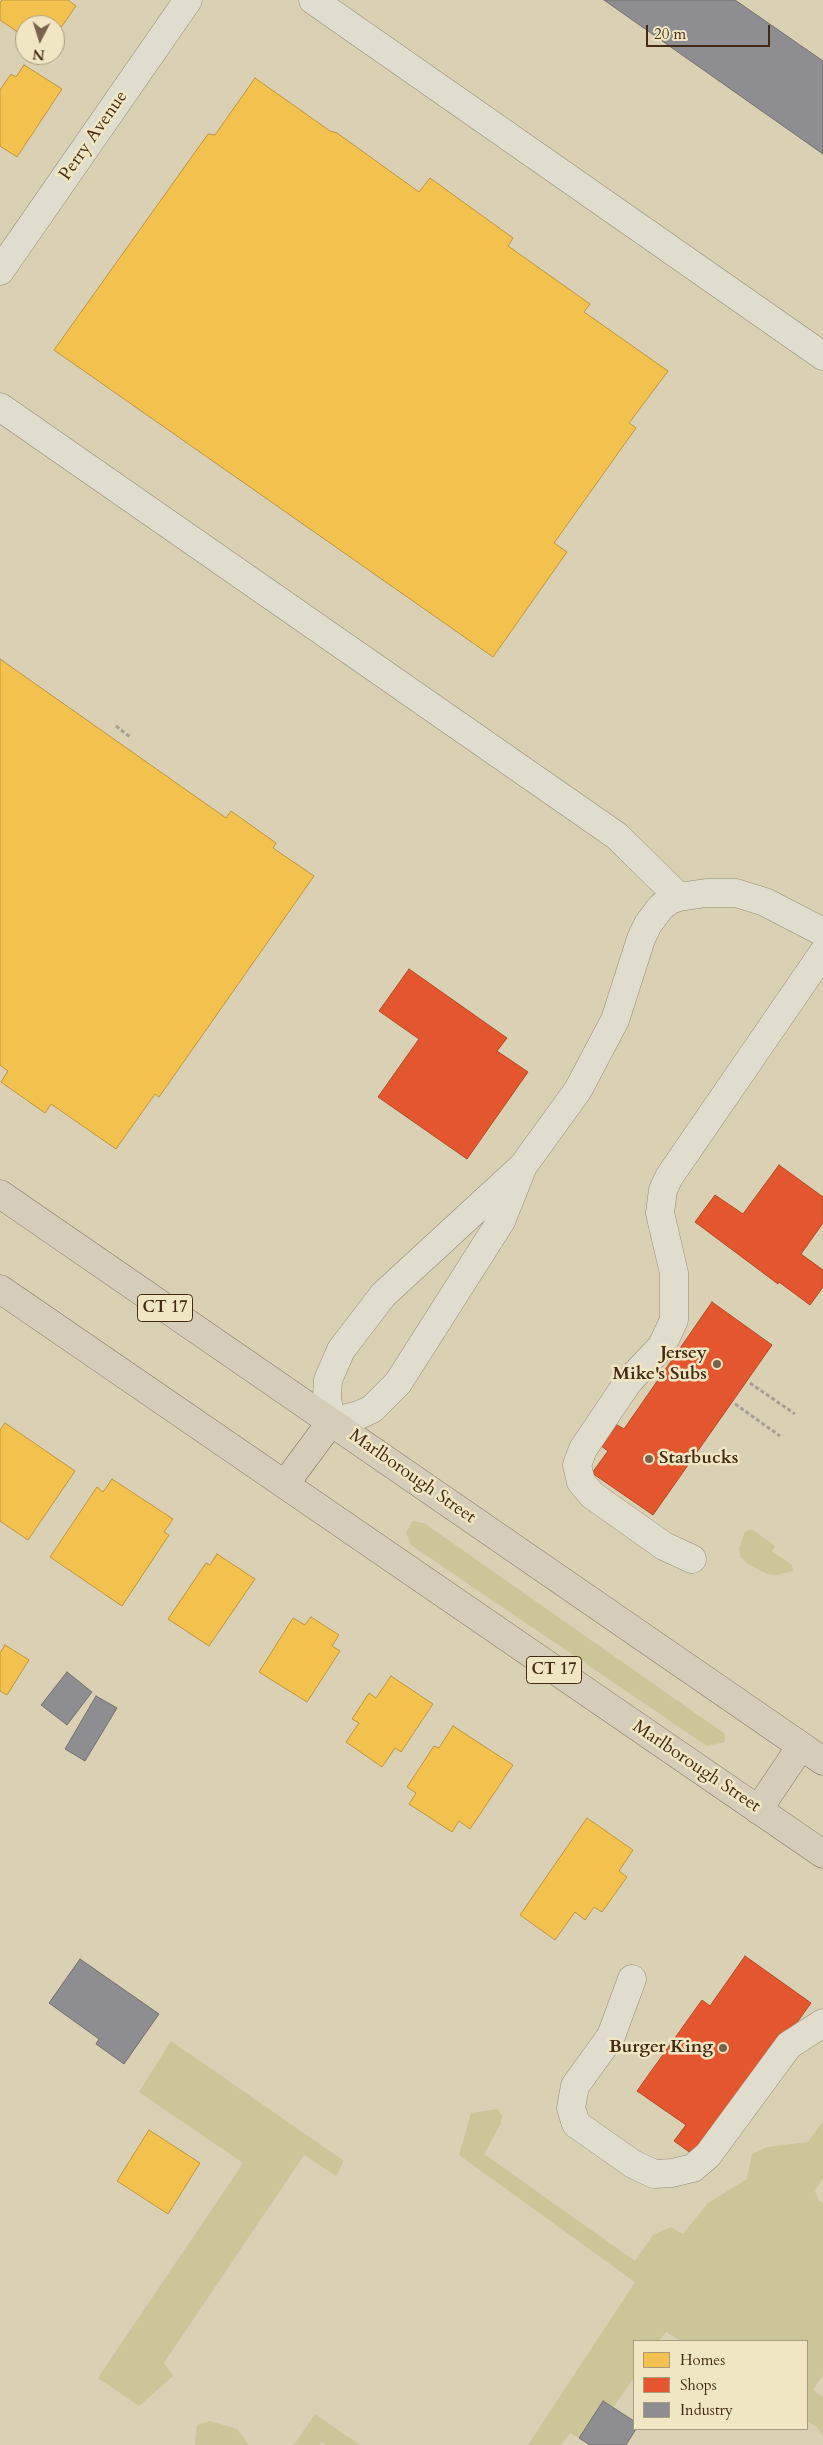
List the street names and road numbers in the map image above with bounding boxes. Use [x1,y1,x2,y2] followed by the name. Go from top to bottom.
[55,87,133,185] street label: Perry Avenue
[138,1295,192,1322] road number: CT 17
[345,1425,479,1529] street label: Marlborough Street
[526,1656,582,1684] road number: CT 17
[628,1716,764,1818] street label: Marlborough Street

